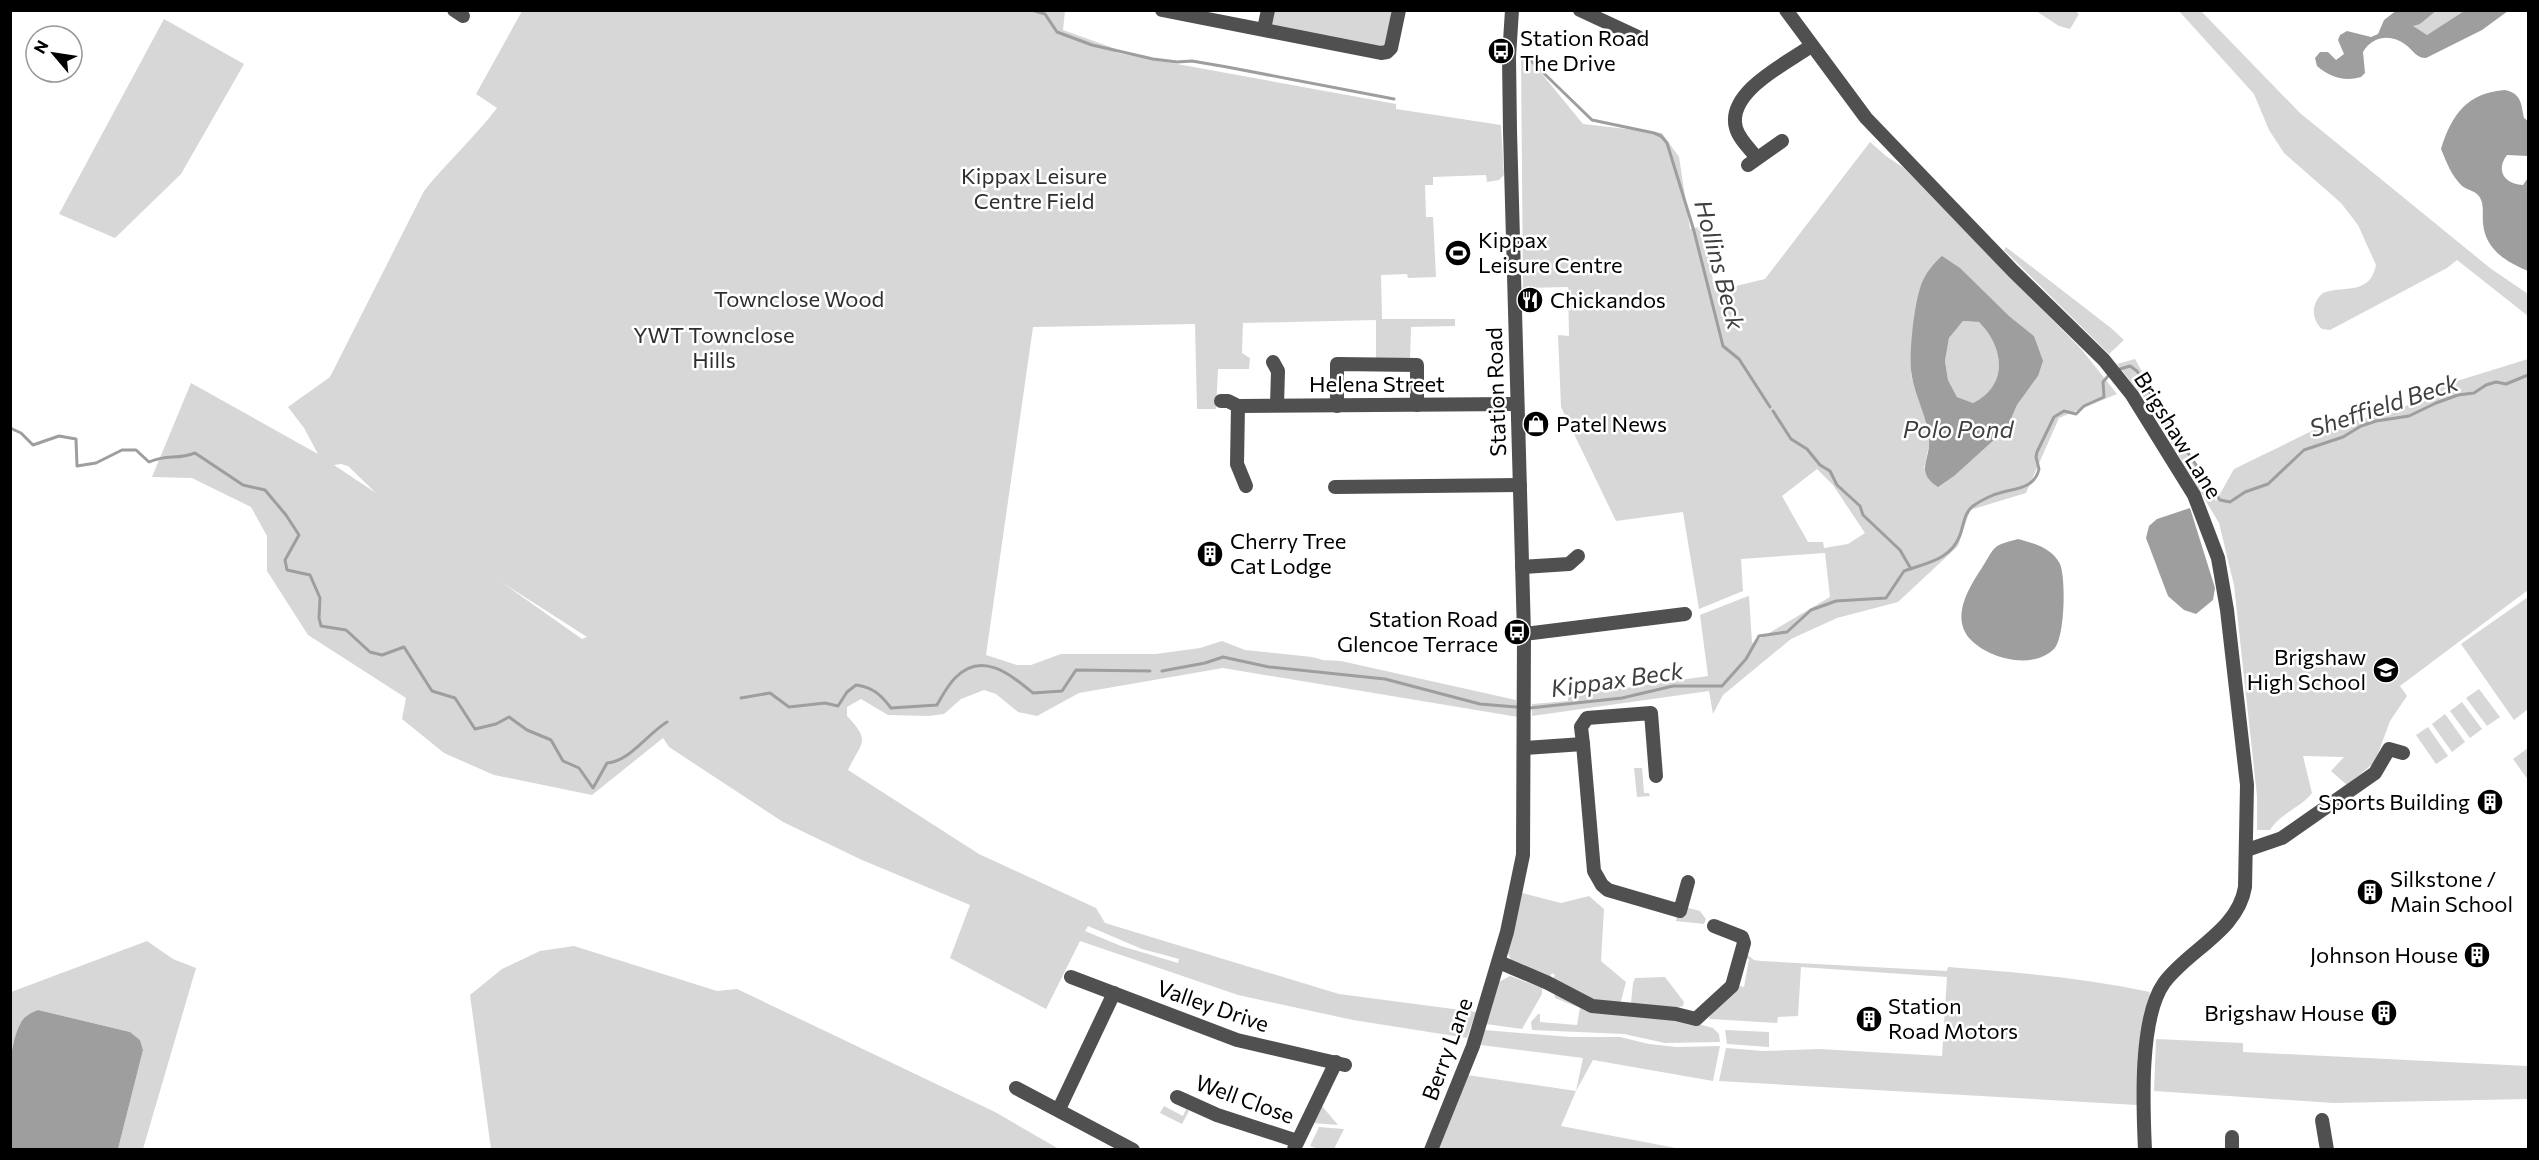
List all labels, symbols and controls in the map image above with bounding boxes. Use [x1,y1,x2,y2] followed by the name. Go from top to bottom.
[24,24,84,84] north arrow
[1520,24,1649,76] place label: Station Road The Drive
[1486,36,1516,66] bus stop icon: Station Road The Drive
[29,37,52,56] text: N
[961,162,1107,214] park label: Kippax Leisure Centre Field
[1689,197,1752,334] water label: Hollins Beck
[1478,226,1623,278] place label: Kippax Leisure Centre
[1443,238,1473,268] sports icon: Kippax Leisure Centre
[714,285,884,312] park label: Townclose Wood
[1515,285,1545,315] restaurant icon: Chickandos
[1550,286,1666,313] place label: Chickandos
[633,321,795,373] park label: YWT Townclose Hills
[1480,327,1511,457] street label: Station Road
[2129,366,2228,503] street label: Brigshaw Lane
[2305,367,2463,442] water label: Sheffield Beck
[1309,370,1445,397] street label: Helena Street
[1521,409,1551,439] shop icon: Patel News
[1556,410,1667,437] place label: Patel News
[1903,414,2014,443] water label: Polo Pond
[1230,527,1346,579] place label: Cherry Tree Cat Lodge
[1195,539,1225,569] building icon: Cherry Tree Cat Lodge
[1337,605,1498,657] place label: Station Road Glencoe Terrace
[1502,617,1532,647] bus stop icon: Station Road Glencoe Terrace
[2247,643,2366,695] place label: Brigshaw High School
[1549,655,1686,702] water label: Kippax Beck
[2371,655,2401,685] school or university icon: Brigshaw High School
[2475,787,2505,817] building icon: Sports Building
[2318,788,2470,815] place label: Sports Building
[2390,865,2513,917] place label: Silkstone / Main School
[2355,877,2385,907] building icon: Silkstone / Main School
[2462,940,2492,970] building icon: Johnson House
[2310,941,2458,968] place label: Johnson House
[1154,974,1273,1037] street label: Valley Drive
[1888,992,2018,1044] place label: Station Road Motors
[1415,994,1478,1104] street label: Berry Lane
[2369,998,2399,1028] building icon: Brigshaw House
[2204,999,2364,1026] place label: Brigshaw House
[1854,1004,1884,1034] building icon: Station Road Motors
[1192,1068,1298,1129] street label: Well Close

